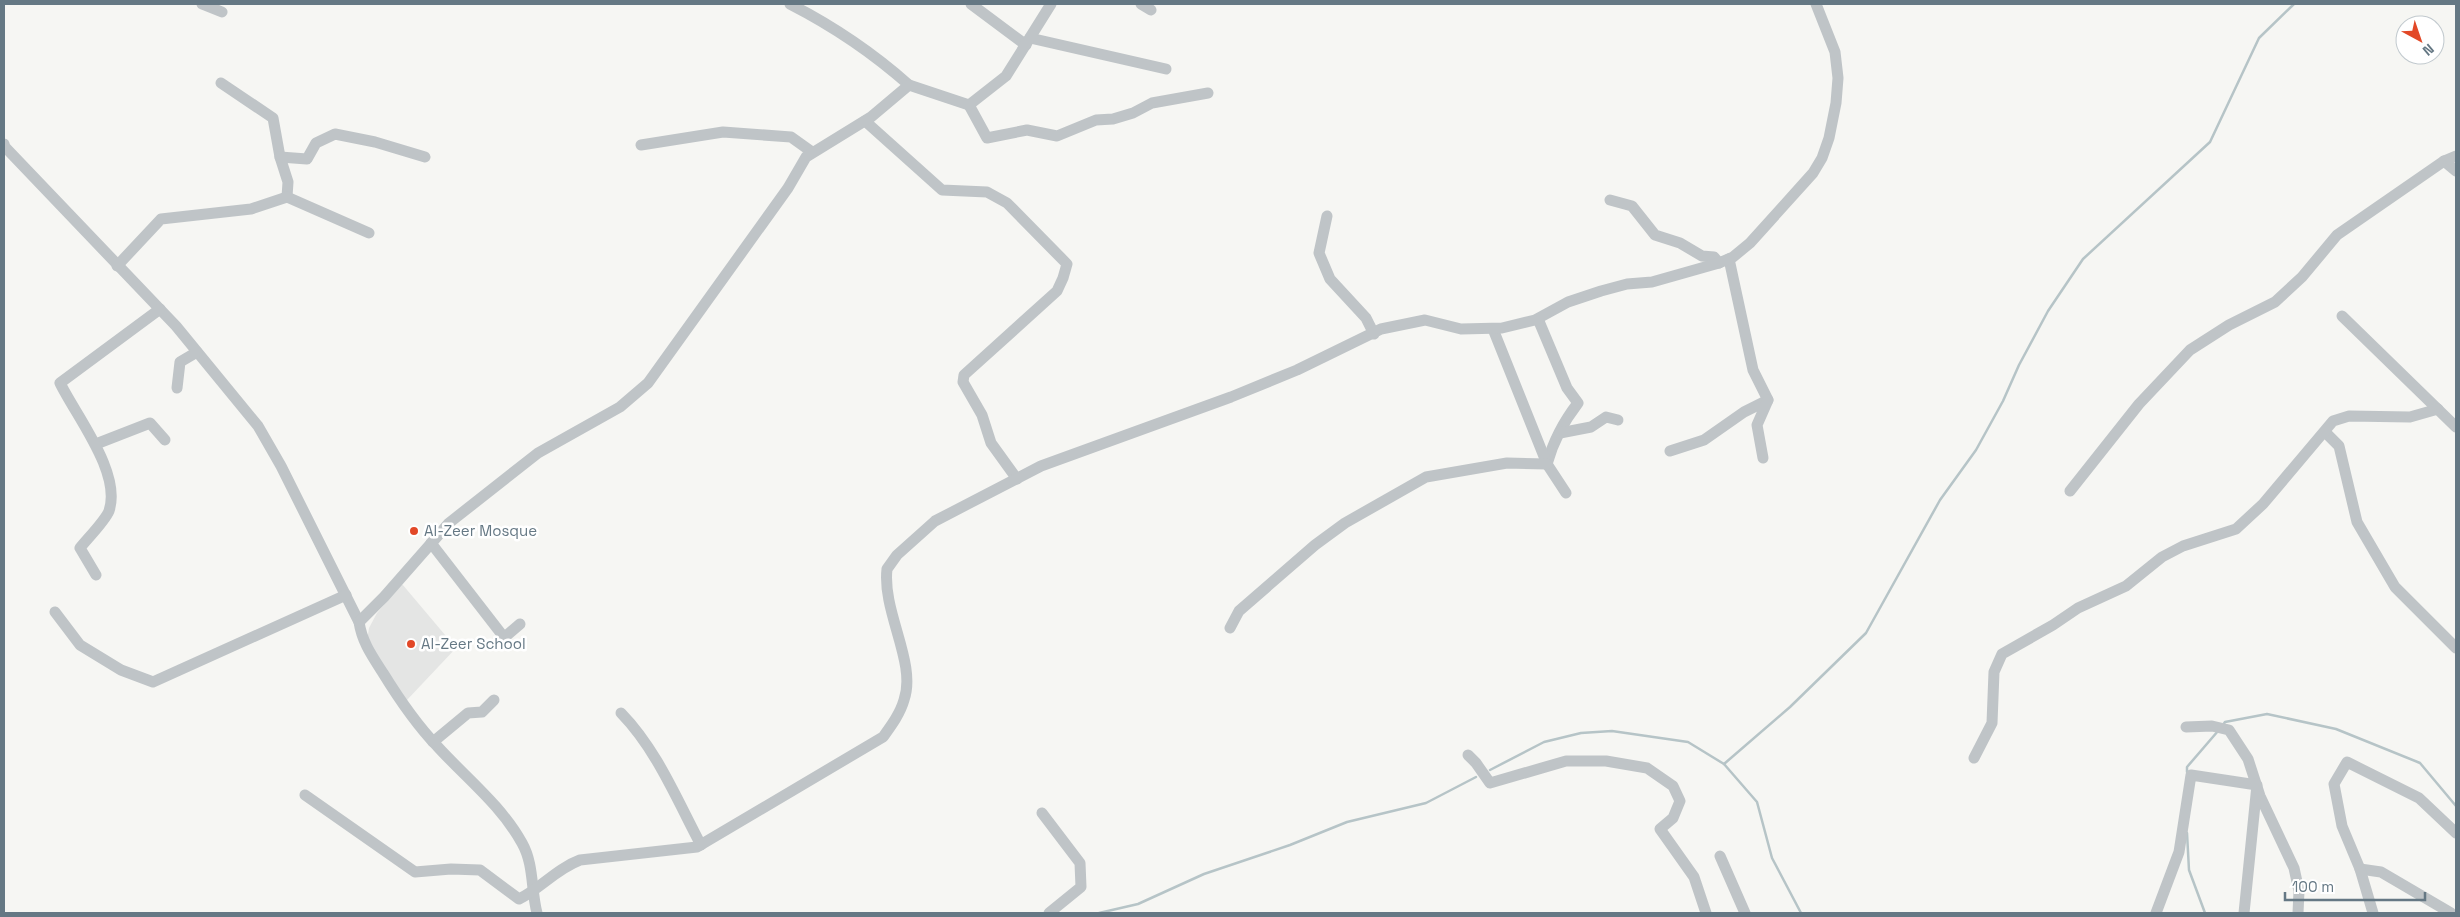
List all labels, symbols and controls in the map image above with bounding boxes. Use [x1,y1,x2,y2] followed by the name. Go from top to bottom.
[2395,15,2445,65] north arrow
[2419,40,2438,60] text: N
[424,521,537,540] place label: Al-Zeer Mosque
[408,525,420,537] marker: Al-Zeer Mosque
[421,634,526,653] place label: Al-Zeer School
[405,638,417,650] marker: Al-Zeer School
[2285,870,2425,902] scale bar
[2292,877,2334,896] text: 100 m

